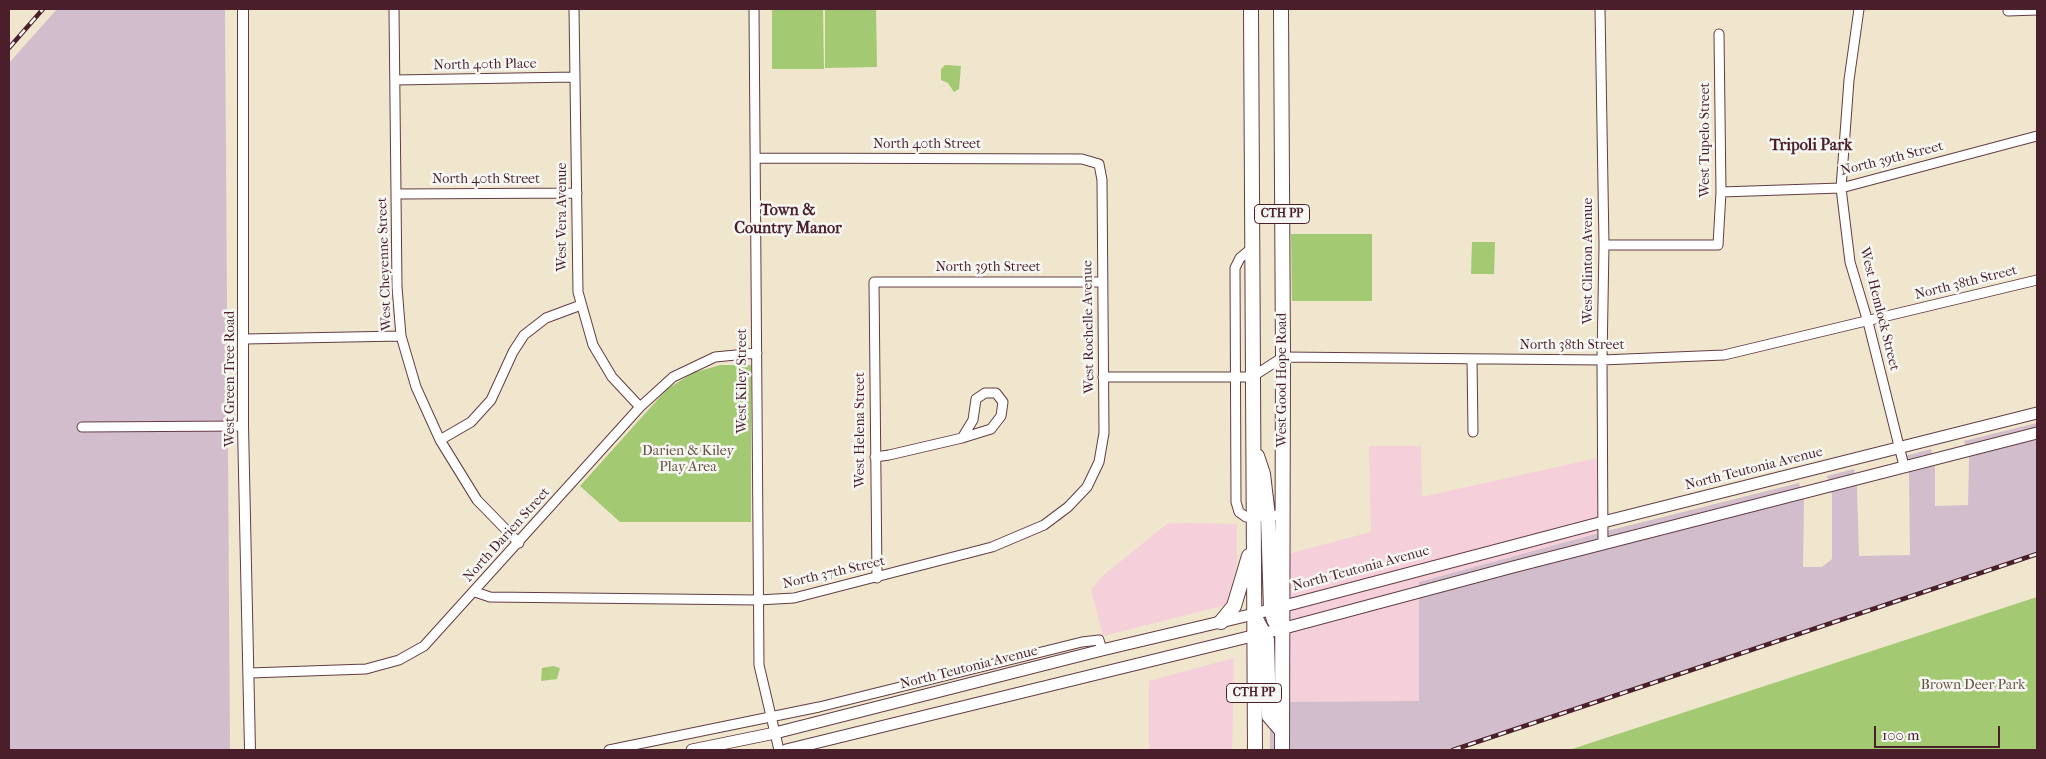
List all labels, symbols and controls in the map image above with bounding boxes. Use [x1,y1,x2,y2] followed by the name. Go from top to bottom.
[433,56,537,74] street label: North 40th Place
[1698,82,1714,198] street label: West Tupelo Street
[1770,136,1852,156] district label: Tripoli Park
[873,137,981,153] street label: North 40th Street
[1839,138,1945,180] street label: North 39th Street
[555,163,571,271] street label: West Vera Avenue
[432,172,540,188] street label: North 40th Street
[374,197,396,331] street label: West Cheyenne Street
[1581,198,1597,324] street label: West Clinton Avenue
[734,201,842,239] district label: Town & Country Manor
[1254,204,1310,223] road number: CTH PP
[1856,246,1902,372] street label: West Hemlock Street
[935,260,1041,276] street label: North 39th Street
[1079,260,1099,394] street label: West Rochelle Avenue
[1913,262,2019,304] street label: North 38th Street
[223,311,239,447] street label: West Green Tree Road
[1275,313,1291,447] street label: West Good Hope Road
[735,328,751,434] street label: West Kiley Street
[1520,338,1624,354] street label: North 38th Street
[853,372,869,488] street label: West Helena Street
[642,444,734,477] park label: Darien & Kiley Play Area
[1683,444,1825,494] street label: North Teutonia Avenue
[460,484,554,586] street label: North Darien Street
[1291,543,1431,595] street label: North Teutonia Avenue
[781,553,887,593] street label: North 37th Street
[898,643,1040,693] street label: North Teutonia Avenue
[1921,678,2025,694] park label: Brown Deer Park
[1226,684,1282,702] road number: CTH PP
[1876,716,2002,748] scale bar
[1882,726,1920,744] text: 100 m

